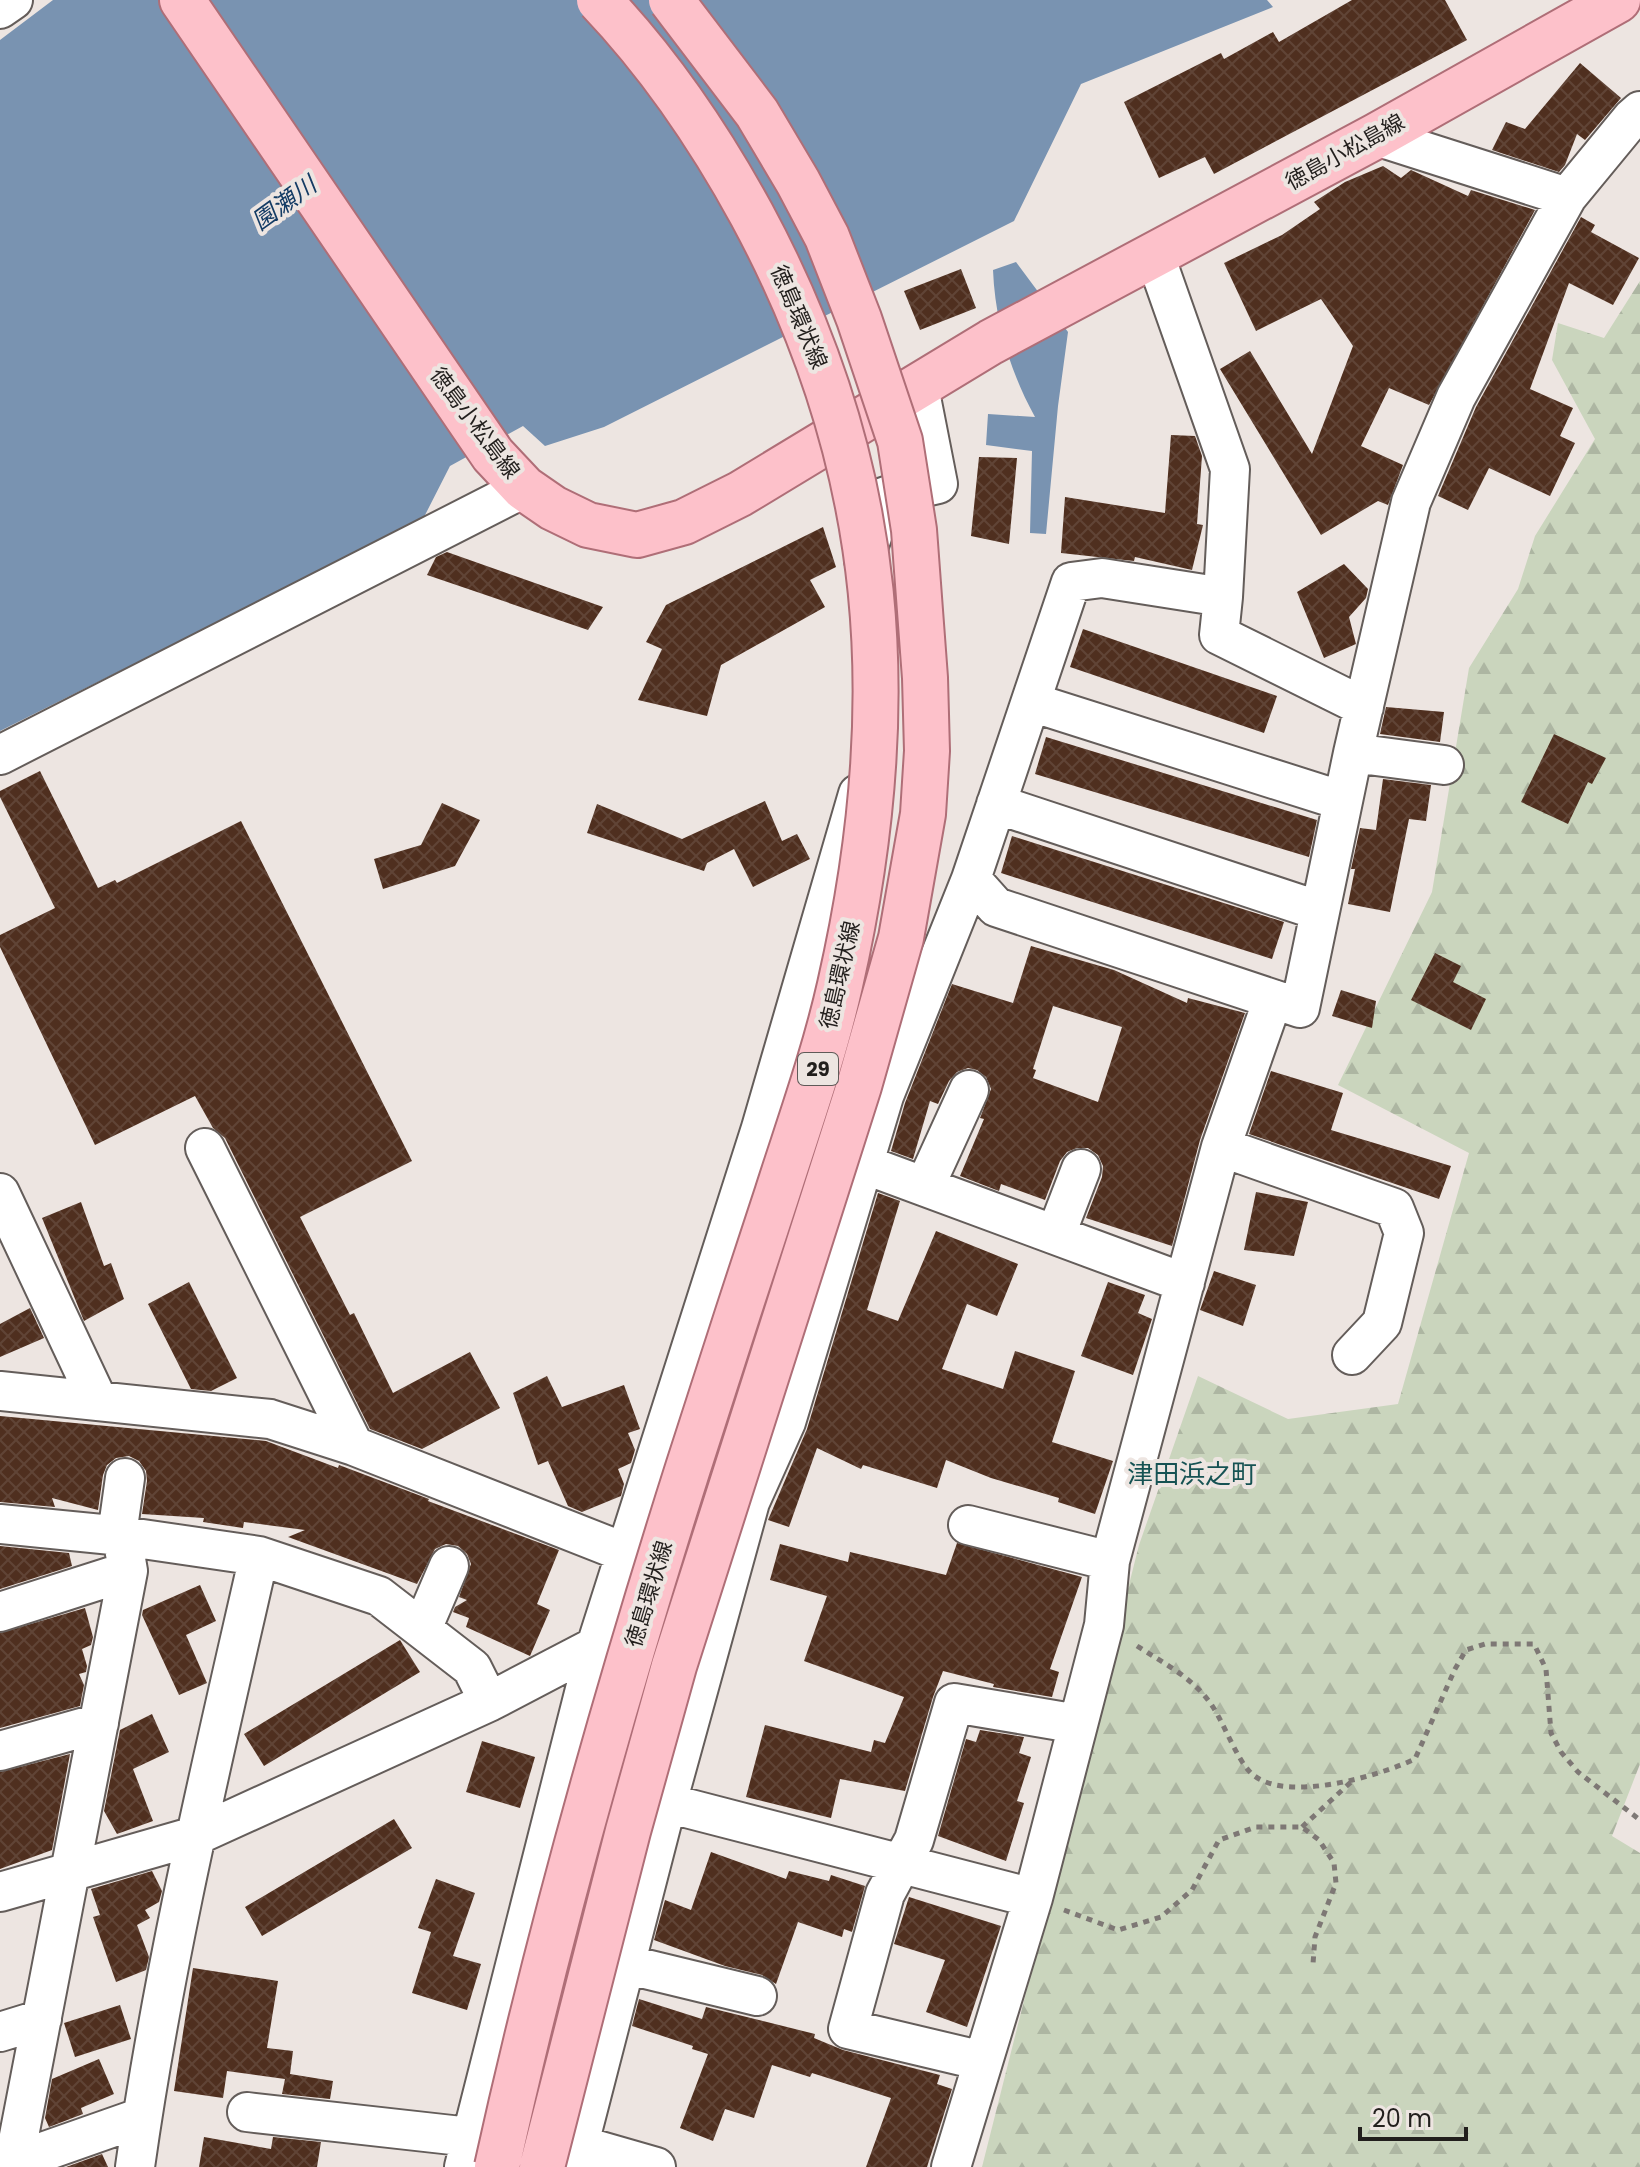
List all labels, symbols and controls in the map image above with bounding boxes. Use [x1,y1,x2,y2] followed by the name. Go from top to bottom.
[1280,106,1410,198] street label: 徳島小松島線
[245,167,325,238] water label: 園瀬川
[763,260,835,374] street label: 徳島環状線
[423,361,527,485] street label: 徳島小松島線
[813,918,867,1032] street label: 徳島環状線
[798,1053,838,1085] road number: 29
[1127,1456,1257,1492] district label: 津田浜之町
[618,1537,680,1651] street label: 徳島環状線
[1360,2091,1466,2141] scale bar
[1372,2102,1432,2135] text: 20 m

